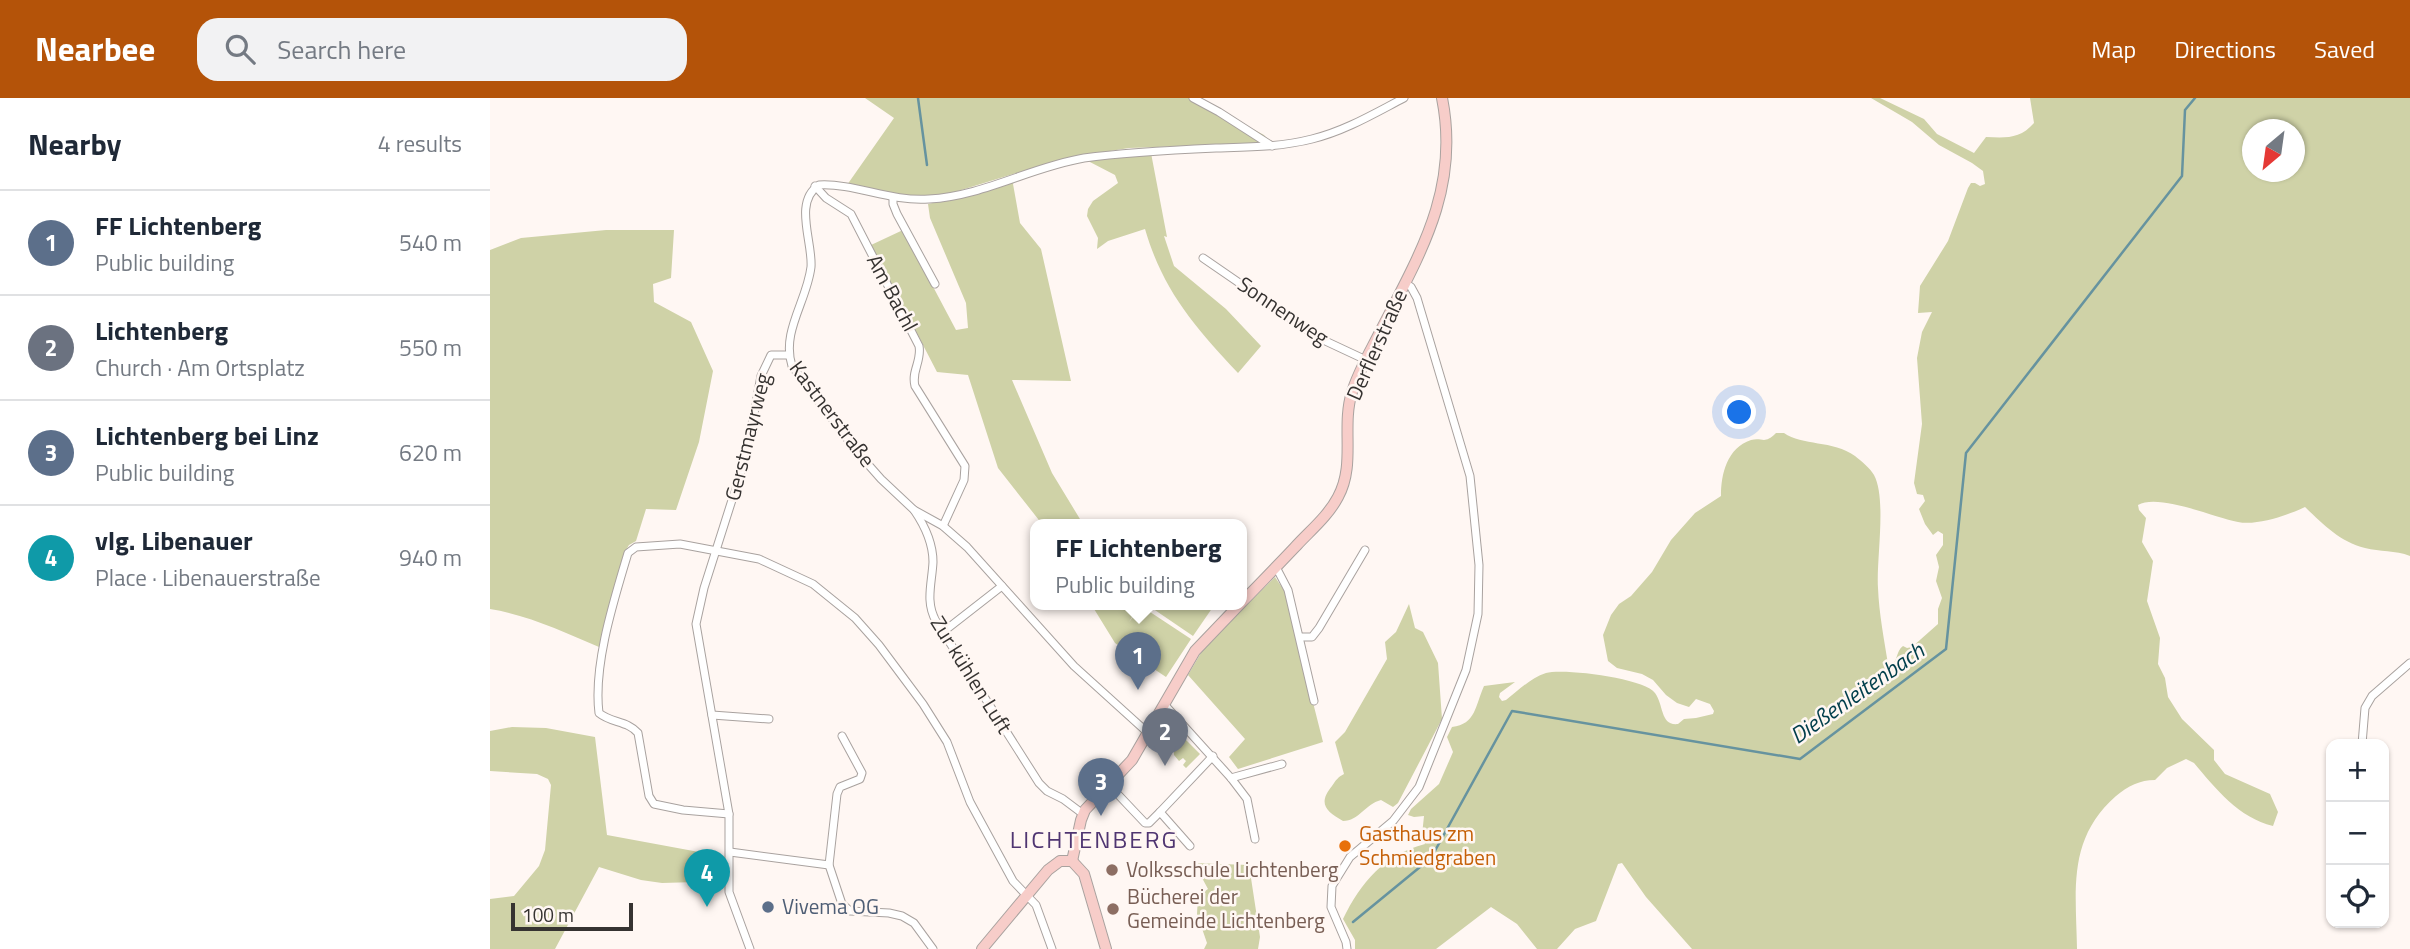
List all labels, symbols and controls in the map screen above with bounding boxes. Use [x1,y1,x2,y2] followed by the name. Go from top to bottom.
[197,18,687,81] search box
[35,24,155,74] text: Nearbee
[221,30,259,68] icon: search
[277,30,406,69] text: Search here
[2091,31,2136,67] text: Map
[2174,31,2276,67] text: Directions
[2314,31,2375,67] text: Saved
[2242,119,2305,182] north arrow
[28,121,121,167] text: Nearby
[378,126,462,161] text: 4 results
[95,206,261,245] text: FF Lichtenberg
[45,225,57,260] text: 1
[399,225,462,260] text: 540 m
[95,245,234,280] text: Public building
[859,248,927,337] street label: Am Bachl
[1231,268,1336,353] street label: Sonnenweg
[1337,284,1415,405] street label: Derflerstraße
[95,311,228,350] text: Lichtenberg
[45,330,57,365] text: 2
[399,330,462,365] text: 550 m
[95,350,305,385] text: Church · Am Ortsplatz
[782,353,884,473] street label: Kastnerstraße
[716,369,778,504] street label: Gerstmayrweg
[1722,395,1756,429] your location
[95,416,319,455] text: Lichtenberg bei Linz
[45,435,57,470] text: 3
[399,435,462,470] text: 620 m
[95,455,234,490] text: Public building
[1030,519,1247,610] popup
[95,521,253,560] text: vlg. Libenauer
[1055,528,1222,567] text: FF Lichtenberg
[45,540,57,575] text: 4
[399,540,462,575] text: 940 m
[95,560,321,595] text: Place · Libenauerstraße
[1055,567,1195,602] text: Public building
[923,609,1021,740] street label: Zur kühlen Luft
[1115,632,1161,690] pin: 1
[1782,633,1932,752] water label: Dießenleitenbach
[1142,708,1188,766] pin: 2
[2326,739,2389,928] map controls
[2326,739,2389,802] button: +
[1078,758,1124,816] pin: 3
[2326,802,2389,865] button: −
[1359,817,1496,873] place label: Gasthaus zm Schmiedgraben
[1010,821,1178,857] district label: LICHTENBERG
[1337,838,1353,854] marker: Gasthaus zm Schmiedgraben
[684,849,730,907] pin: 4
[1126,853,1339,885] place label: Volksschule Lichtenberg
[1104,862,1120,878] marker: Volksschule Lichtenberg
[2326,865,2389,928] button: locate
[1127,880,1325,936] place label: Bücherei der Gemeinde Lichtenberg
[782,890,879,922] place label: Vivema OG
[760,899,776,915] marker: Vivema OG
[511,900,634,932] scale bar
[522,900,574,929] text: 100 m
[1105,901,1121,917] marker: Bücherei der Gemeinde Lichtenberg

